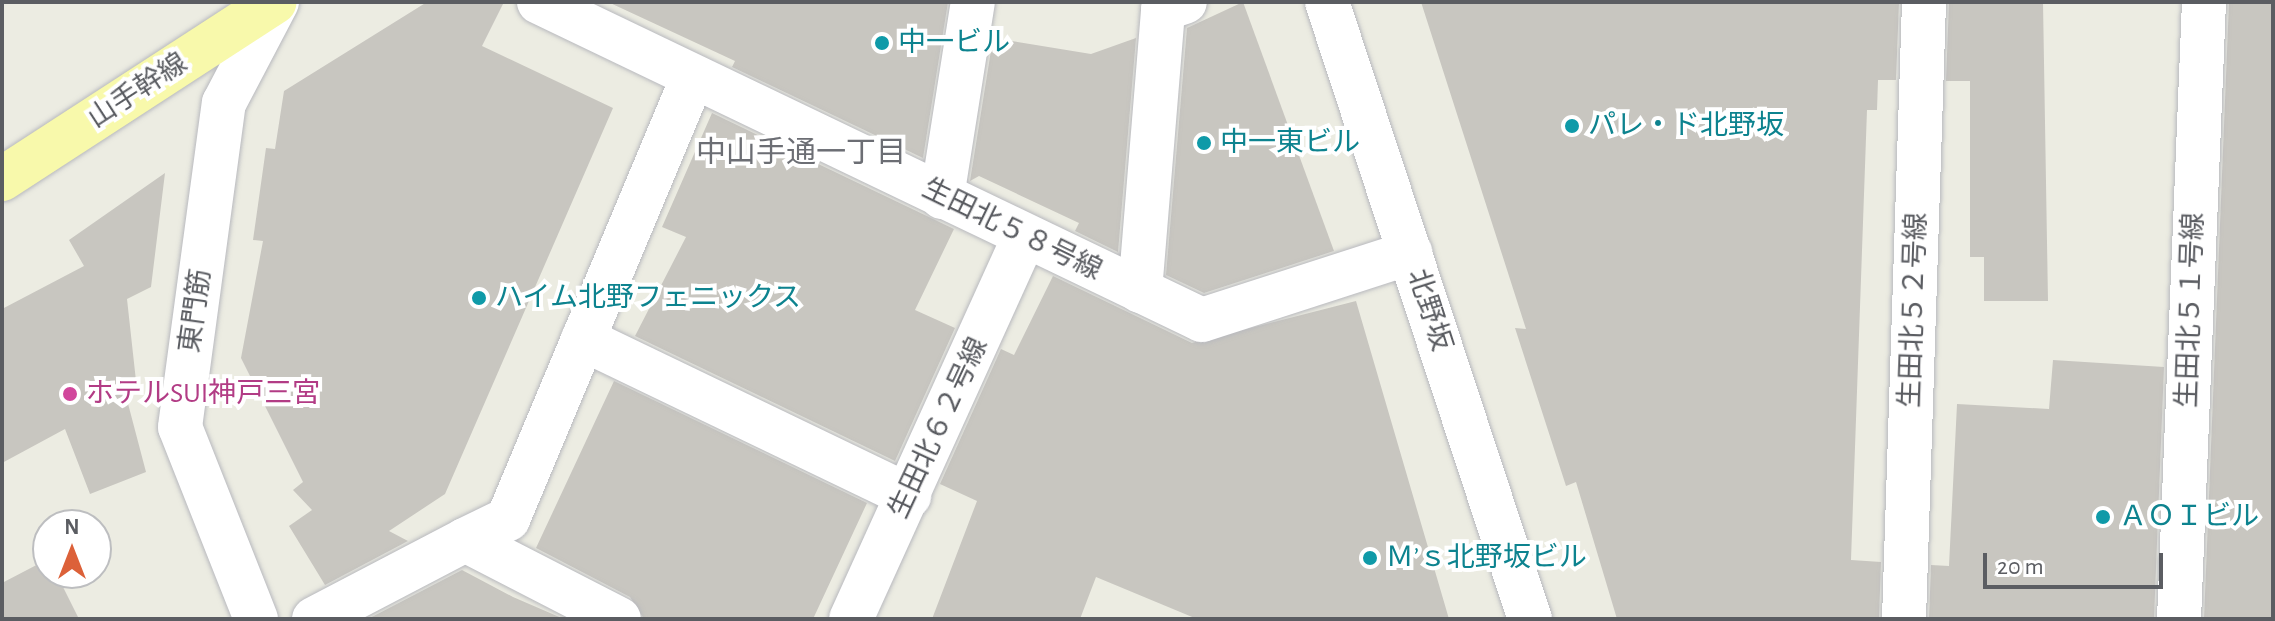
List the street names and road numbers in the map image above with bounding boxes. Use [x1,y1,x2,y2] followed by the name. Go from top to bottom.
[82,46,194,136] street label: 山手幹線
[917,172,1107,288] street label: 生田北５８号線
[1894,211,1934,409] street label: 生田北５２号線
[2171,211,2211,409] street label: 生田北５１号線
[1400,265,1458,355] street label: 北野坂
[174,267,218,355] street label: 東門筋
[882,332,996,524] street label: 生田北６２号線

